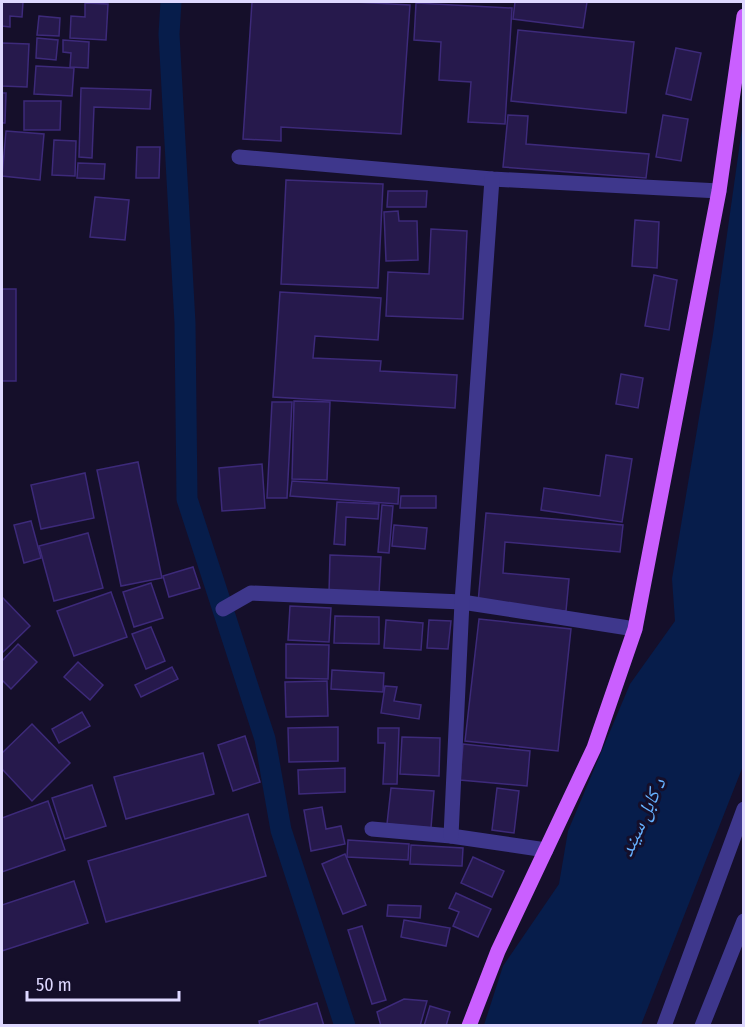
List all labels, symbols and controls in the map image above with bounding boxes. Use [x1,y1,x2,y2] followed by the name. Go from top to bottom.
[613,773,672,860] water label: د کابل سيند
[27,964,178,1002] scale bar
[36,974,72,996] text: 50 m

